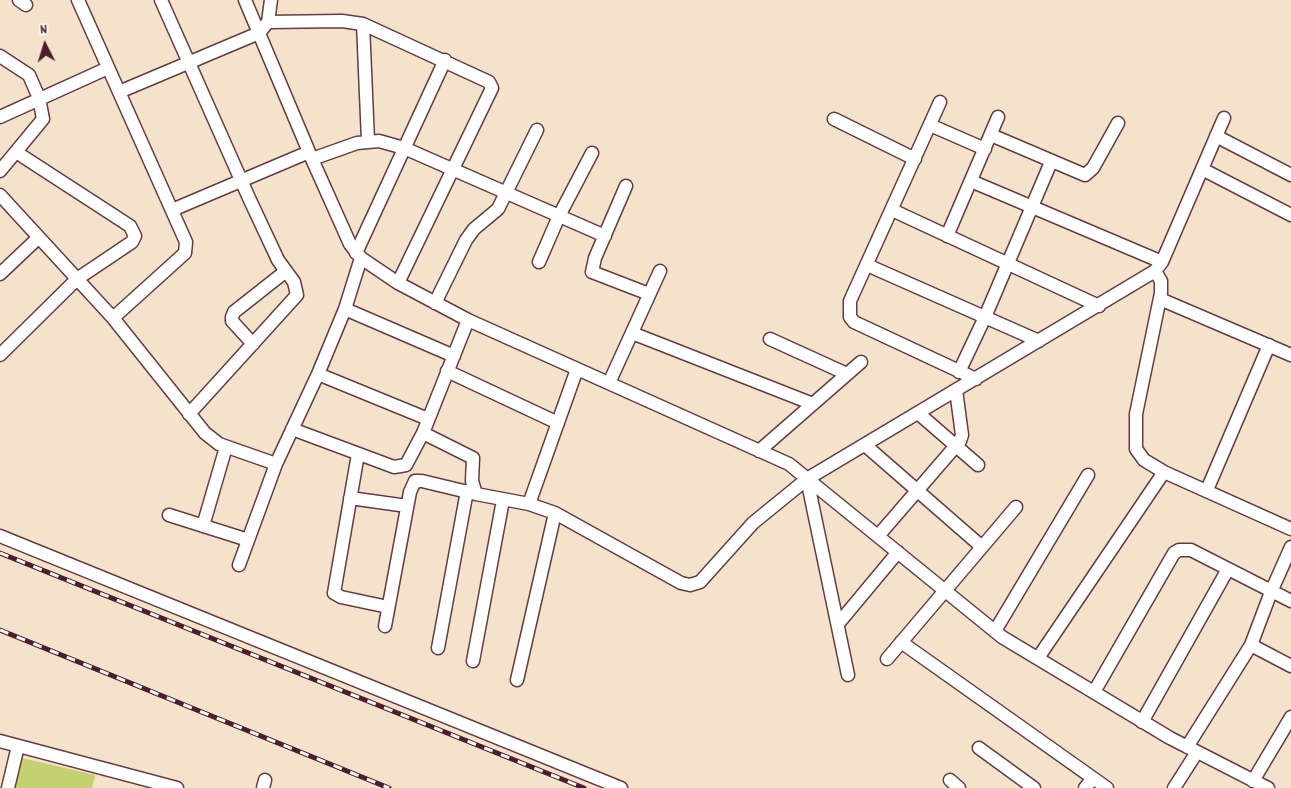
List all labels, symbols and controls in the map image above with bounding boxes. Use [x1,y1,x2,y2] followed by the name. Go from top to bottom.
[20,20,70,70] north arrow
[39,20,48,40] text: N

